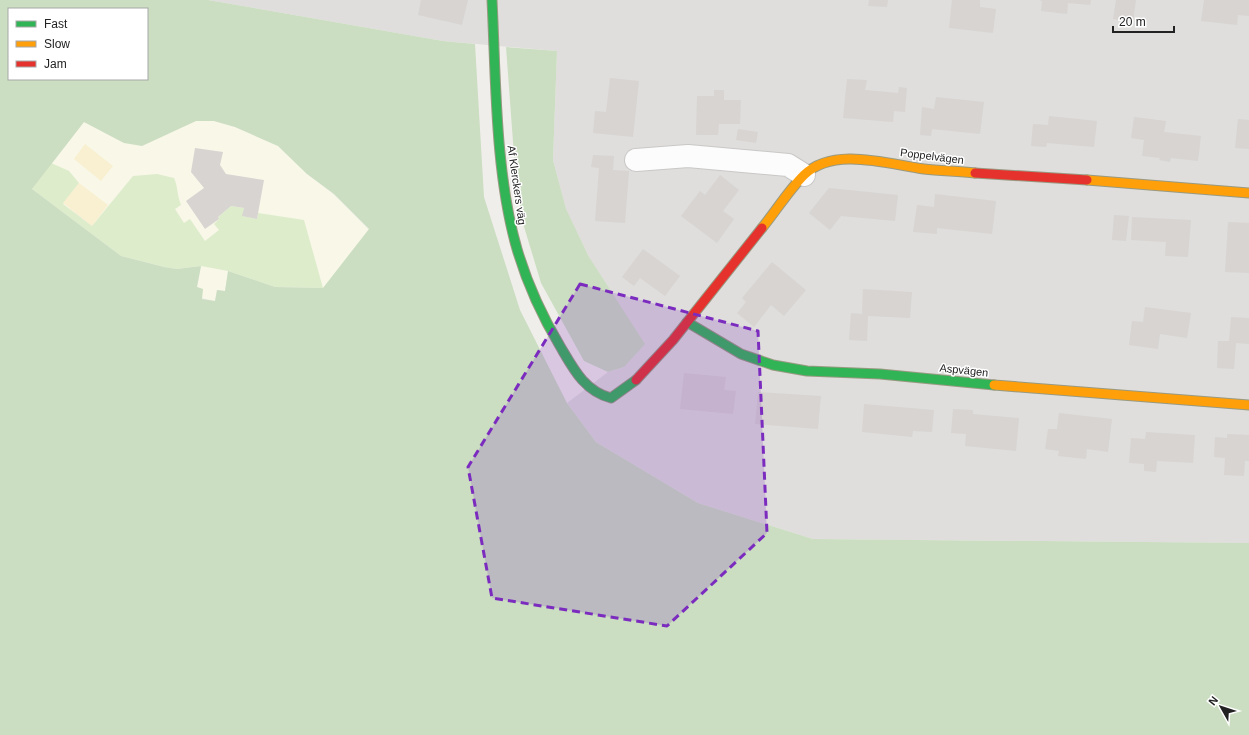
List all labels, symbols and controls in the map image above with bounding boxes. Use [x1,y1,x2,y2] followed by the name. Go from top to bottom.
[8,8,148,80] legend
[1113,8,1174,34] scale bar
[1119,15,1146,29] text: 20 m
[44,17,68,31] text: Fast
[44,37,70,51] text: Slow
[44,57,67,71] text: Jam
[505,145,529,225] street label: Af Klerckers väg
[899,146,965,166] street label: Poppelvägen
[939,361,989,379] street label: Aspvägen
[1201,687,1241,727] north arrow
[1206,694,1220,708] text: N

